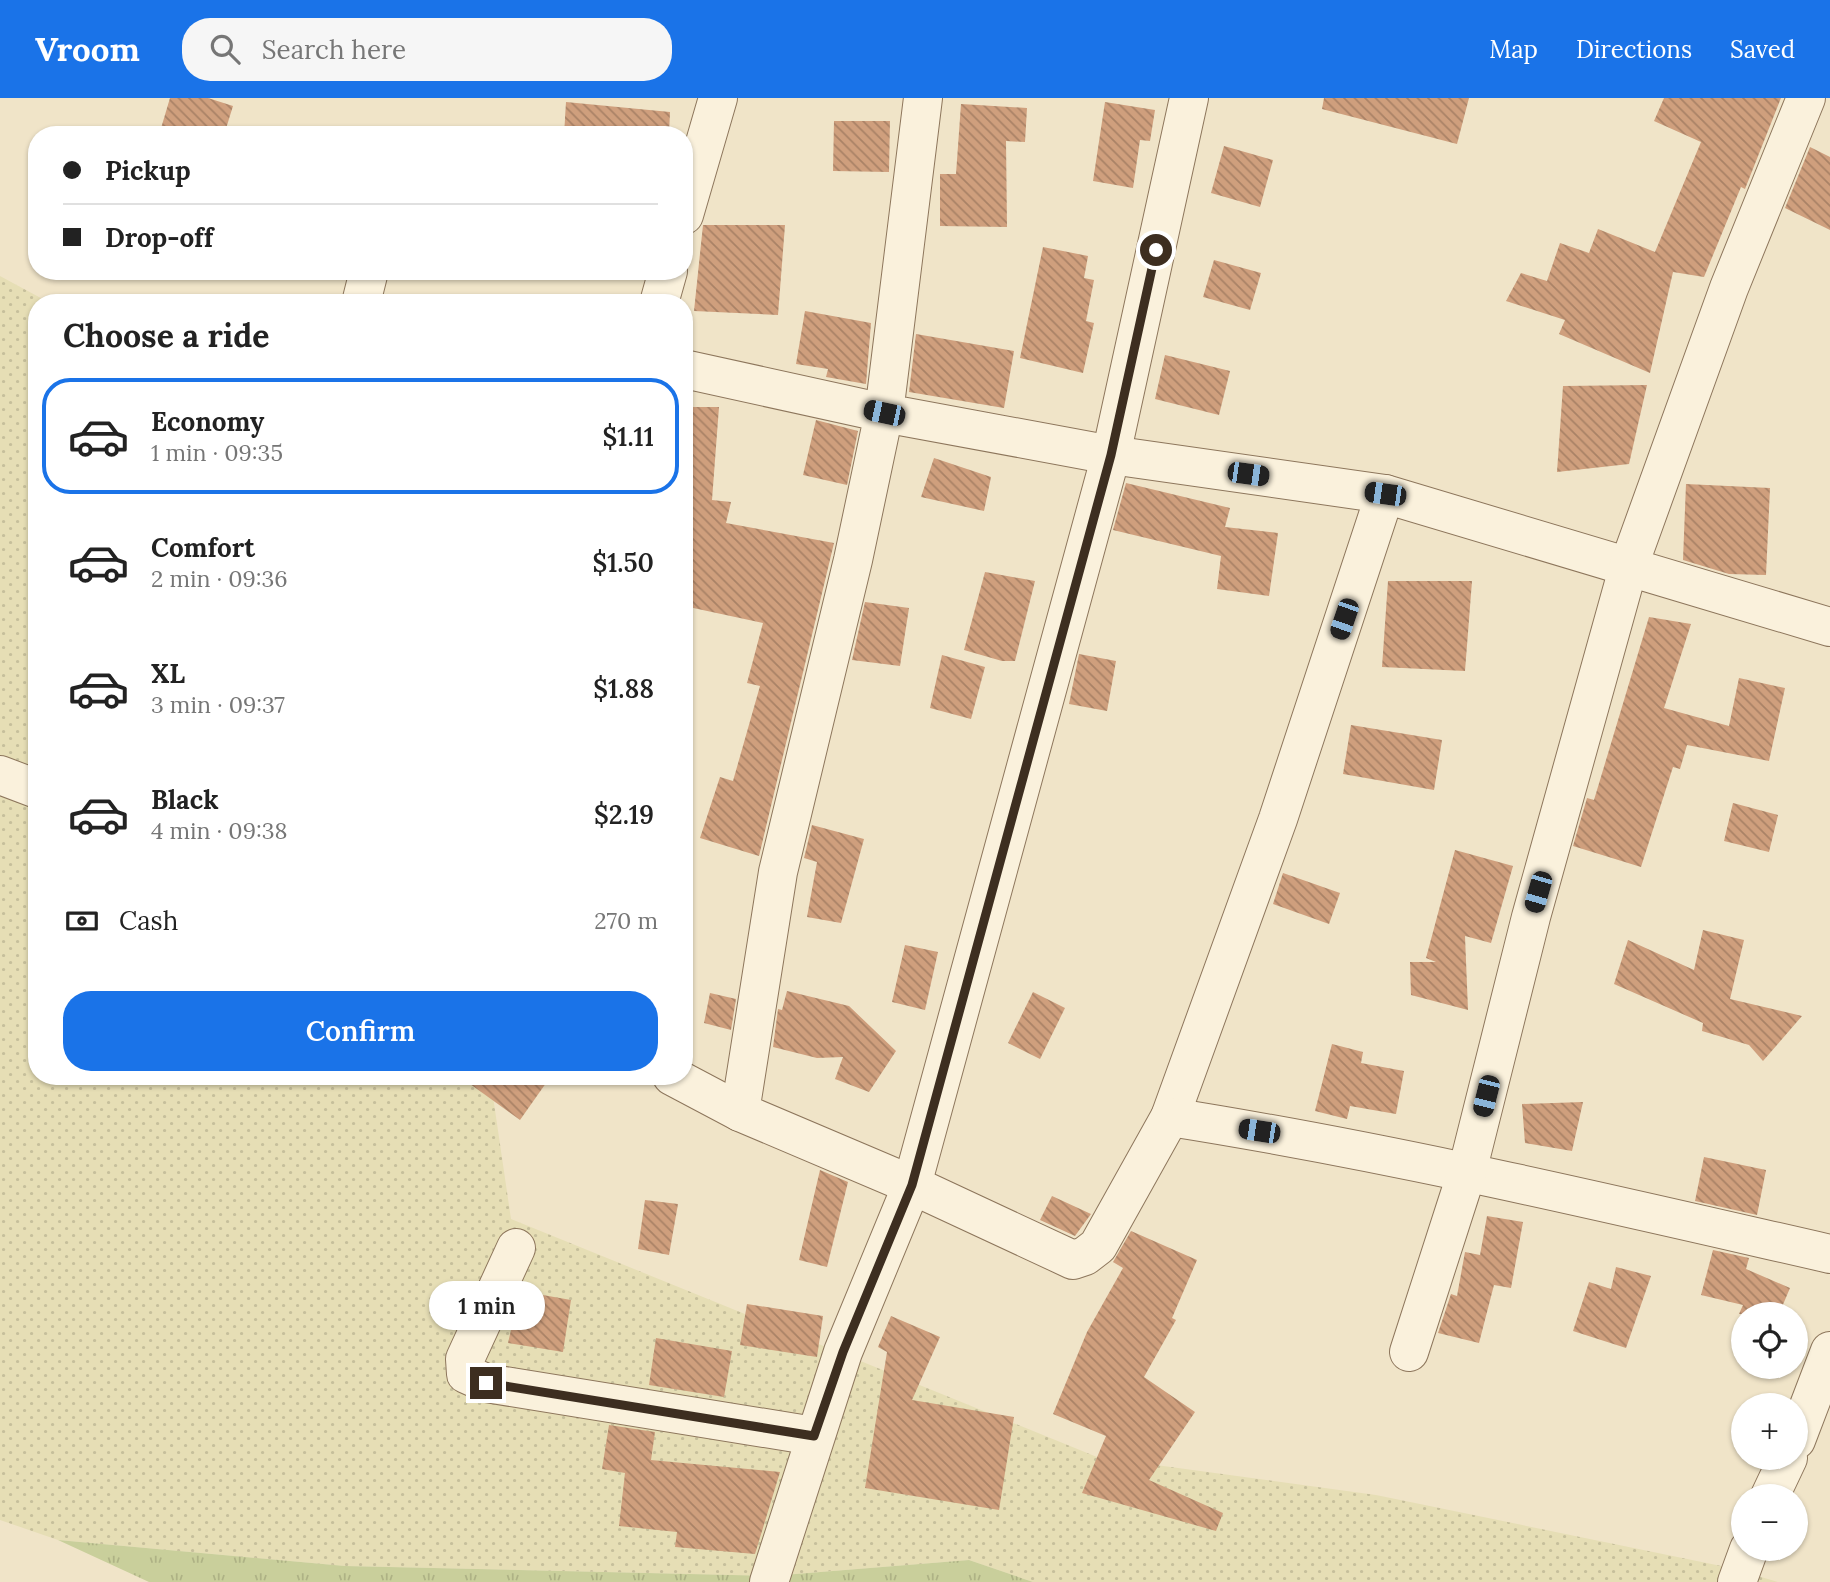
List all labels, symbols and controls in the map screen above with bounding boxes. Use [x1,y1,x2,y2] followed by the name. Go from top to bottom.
[182,18,672,81] search box
[35,28,140,70] text: Vroom
[206,30,244,68] icon: search
[262,33,406,66] text: Search here
[1489,34,1538,65] text: Map
[1576,34,1692,65] text: Directions
[1730,34,1795,65] text: Saved
[105,154,191,187] text: Pickup
[105,221,213,254] text: Drop-off
[1140,234,1172,266] route start
[63,315,270,356] text: Choose a ride
[862,398,907,428] car
[67,405,130,468] icon: car
[151,405,264,438] text: Economy
[602,420,654,453] text: $1.11
[151,438,283,467] text: 1 min · 09:35
[1226,461,1271,487] car
[1363,481,1408,507] car
[67,531,130,594] icon: car
[151,531,255,564] text: Comfort
[592,546,654,579] text: $1.50
[151,564,288,593] text: 2 min · 09:36
[1328,596,1361,642] car
[67,657,130,720] icon: car
[151,657,185,690] text: XL
[593,672,654,705] text: $1.88
[151,690,285,719] text: 3 min · 09:37
[67,783,130,846] icon: car
[151,783,219,816] text: Black
[594,798,654,831] text: $2.19
[151,816,287,845] text: 4 min · 09:38
[1523,869,1554,915] car
[63,902,101,940] icon: cash
[119,904,178,937] text: Cash
[594,906,658,935] text: 270 m
[63,991,658,1071] button: Confirm
[1471,1073,1502,1119] car
[1237,1117,1282,1145] car
[428,1282,544,1330] callout: 1 min
[458,1291,516,1320] text: 1 min
[1731,1302,1808,1561] map controls
[1731,1302,1808,1379] button: locate
[470,1367,502,1399] route end
[1731,1393,1808,1470] button: +
[1731,1484,1808,1561] button: −

